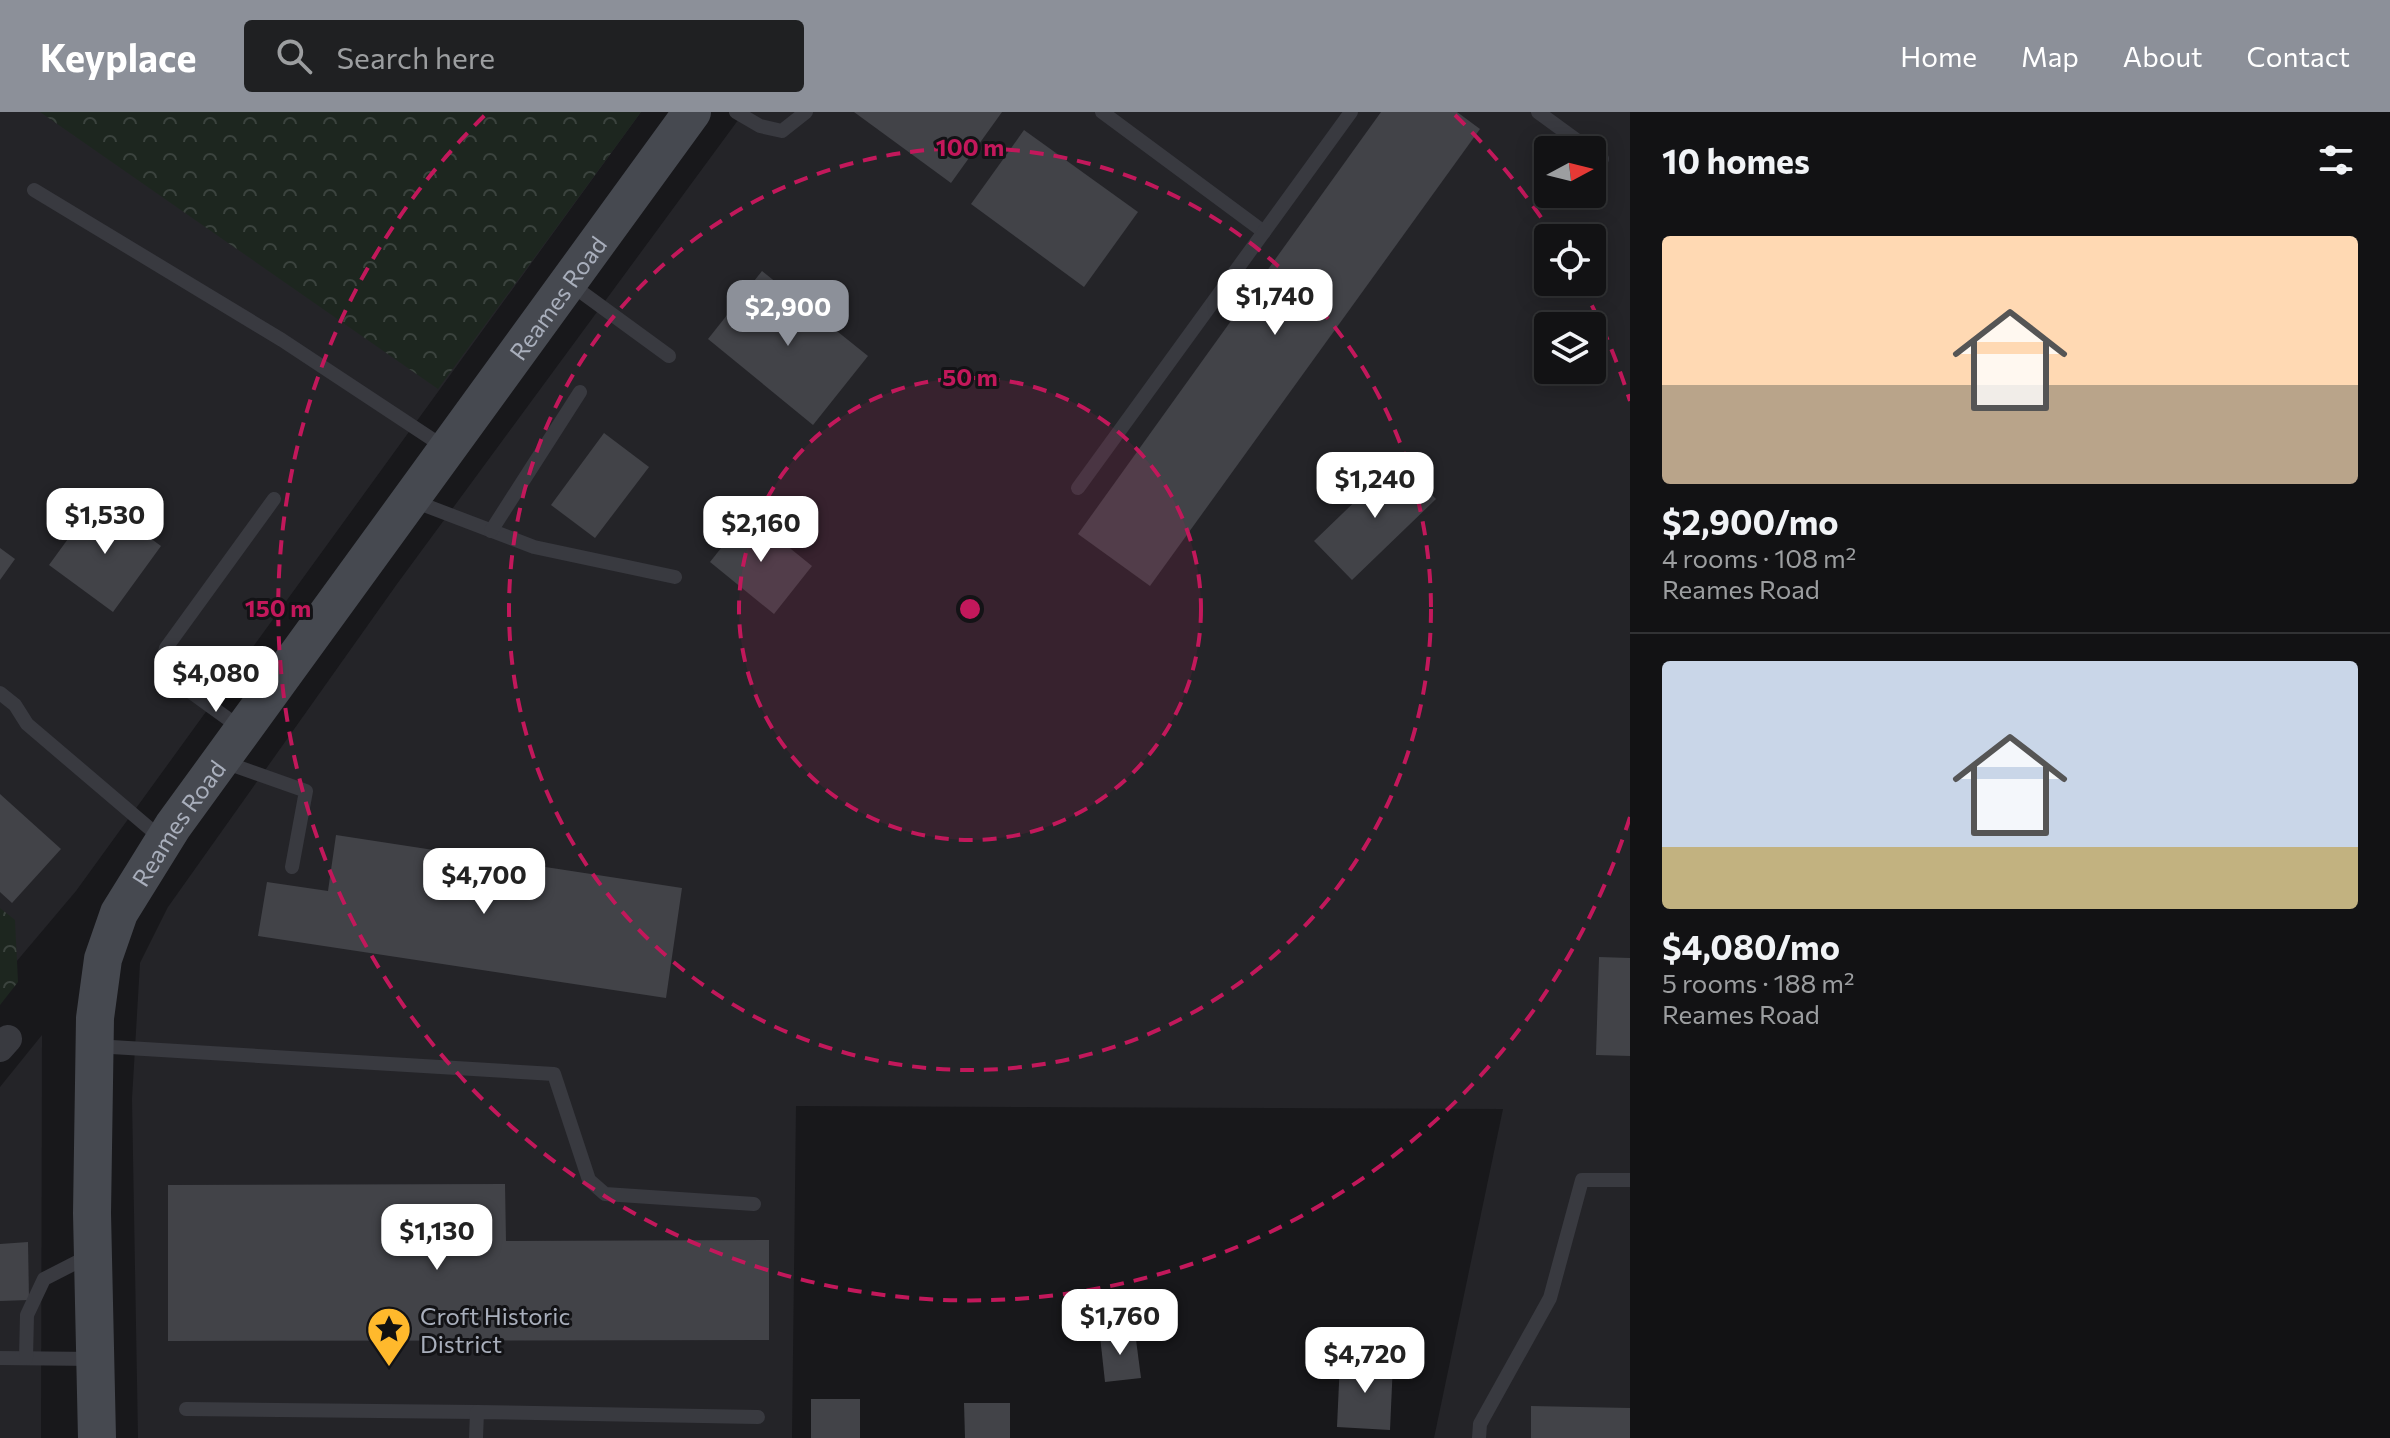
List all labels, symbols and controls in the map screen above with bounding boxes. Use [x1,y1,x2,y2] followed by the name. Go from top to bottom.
[244,20,804,92] search box
[40,33,196,80] text: Keyplace
[272,34,316,78] icon: search
[336,38,495,75] text: Search here
[1900,39,1977,73] text: Home
[2021,39,2079,73] text: Map
[2123,39,2203,73] text: About
[2247,39,2350,73] text: Contact
[936,132,1004,161] text: 100 m
[1534,136,1606,208] north arrow
[1534,136,1606,384] map controls
[2314,138,2358,182] icon: filters
[1662,139,1810,181] text: 10 homes
[1534,224,1606,296] button: locate
[503,230,612,365] street label: Reames Road
[1210,269,1340,337] pin: $1,740
[1236,279,1314,310] text: $1,740
[723,280,853,348] pin: $2,900
[1938,288,2082,432] icon: home
[745,290,831,321] text: $2,900
[1534,312,1606,384] button: layers
[942,362,998,391] text: 50 m
[1310,452,1440,520] pin: $1,240
[1335,462,1415,493] text: $1,240
[40,488,170,556] pin: $1,530
[696,496,826,564] pin: $2,160
[65,498,145,529] text: $1,530
[1662,500,1839,542] text: $2,900/mo
[721,506,801,537] text: $2,160
[1662,542,1856,573] text: 4 rooms · 108 m²
[1662,573,1820,604] text: Reames Road
[245,593,311,622] text: 150 m
[956,595,984,623] centre of rings
[151,646,281,714] pin: $4,080
[172,656,260,687] text: $4,080
[1938,713,2082,857] icon: home
[125,754,231,891] street label: Reames Road
[419,848,549,916] pin: $4,700
[441,858,527,889] text: $4,700
[1662,925,1840,967] text: $4,080/mo
[1662,967,1854,998] text: 5 rooms · 188 m²
[1662,998,1820,1029] text: Reames Road
[372,1204,502,1272] pin: $1,130
[399,1214,475,1245] text: $1,130
[1055,1289,1185,1357] pin: $1,760
[1080,1299,1160,1330] text: $1,760
[420,1301,570,1358] place label: Croft Historic District
[365,1305,413,1368] place icon: Croft Historic District
[1300,1327,1430,1395] pin: $4,720
[1323,1337,1407,1368] text: $4,720

